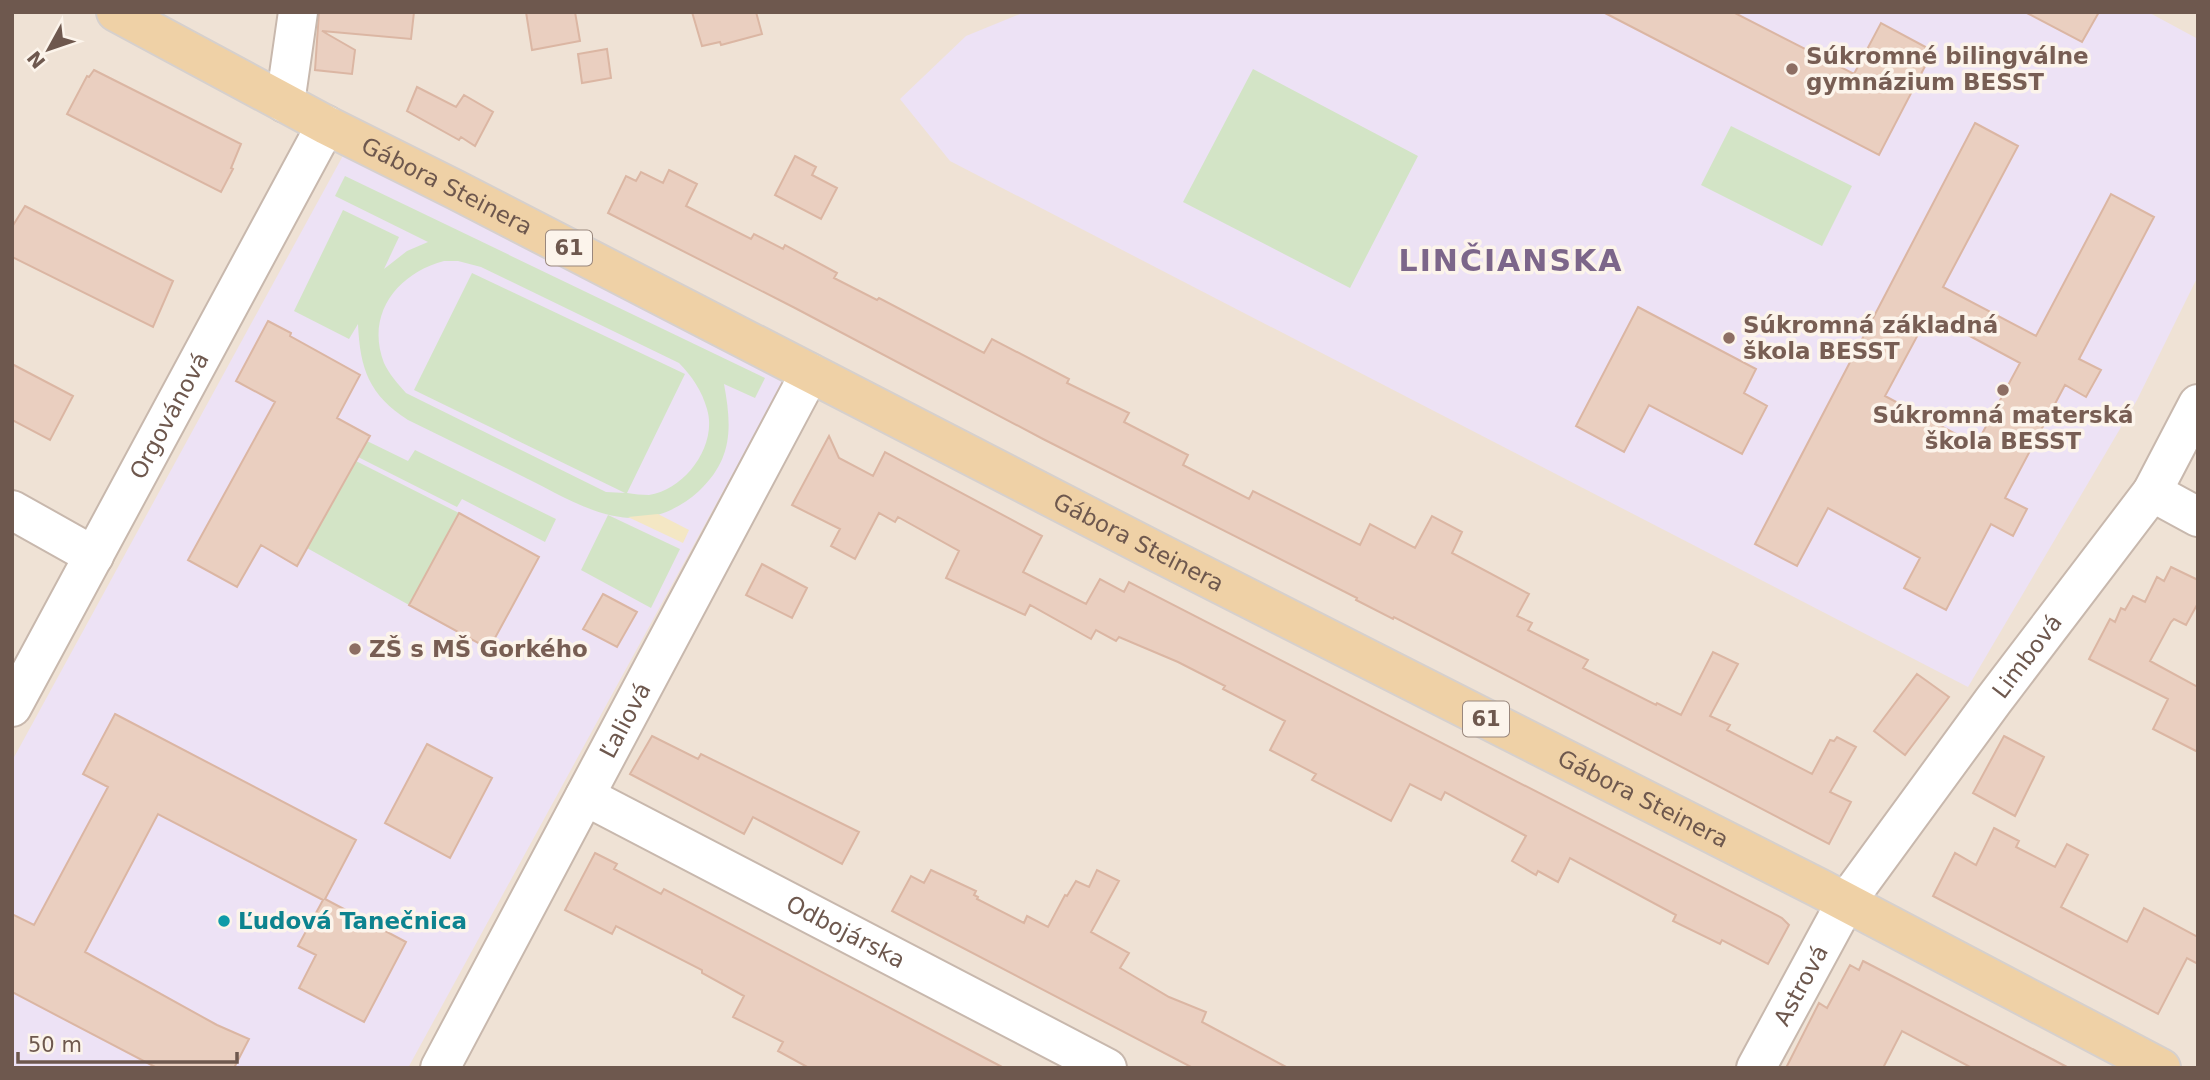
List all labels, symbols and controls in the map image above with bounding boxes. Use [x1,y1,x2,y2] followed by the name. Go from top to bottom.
[14,14,84,84] north arrow
[1806,43,2089,95] place label: Súkromné bilingválne gymnázium BESST
[22,47,50,73] text: N
[1784,61,1800,77] marker: Súkromné bilingválne gymnázium BESST
[357,132,537,240] street label: Gábora Steinera
[546,230,592,266] road number: 61
[1399,242,1623,278] district label: LINČIANSKA
[1743,312,1998,364] place label: Súkromná základná škola BESST
[1721,330,1737,346] marker: Súkromná základná škola BESST
[124,348,214,483] street label: Orgovánová
[1995,382,2011,398] marker: Súkromná materská škola BESST
[1872,402,2134,454] place label: Súkromná materská škola BESST
[1049,488,1228,597] street label: Gábora Steinera
[1987,609,2067,703] street label: Limbová
[369,635,588,662] place label: ZŠ s MŠ Gorkého
[347,641,363,657] marker: ZŠ s MŠ Gorkého
[595,678,656,762] street label: Ľaliová
[1463,702,1509,736] road number: 61
[1553,745,1733,853] street label: Gábora Steinera
[782,890,910,974] street label: Odbojárska
[238,908,467,934] place label: Ľudová Tanečnica
[216,913,232,929] marker: Ľudová Tanečnica
[1769,941,1833,1030] street label: Astrová
[18,1020,236,1064] scale bar
[28,1033,82,1057] text: 50 m

